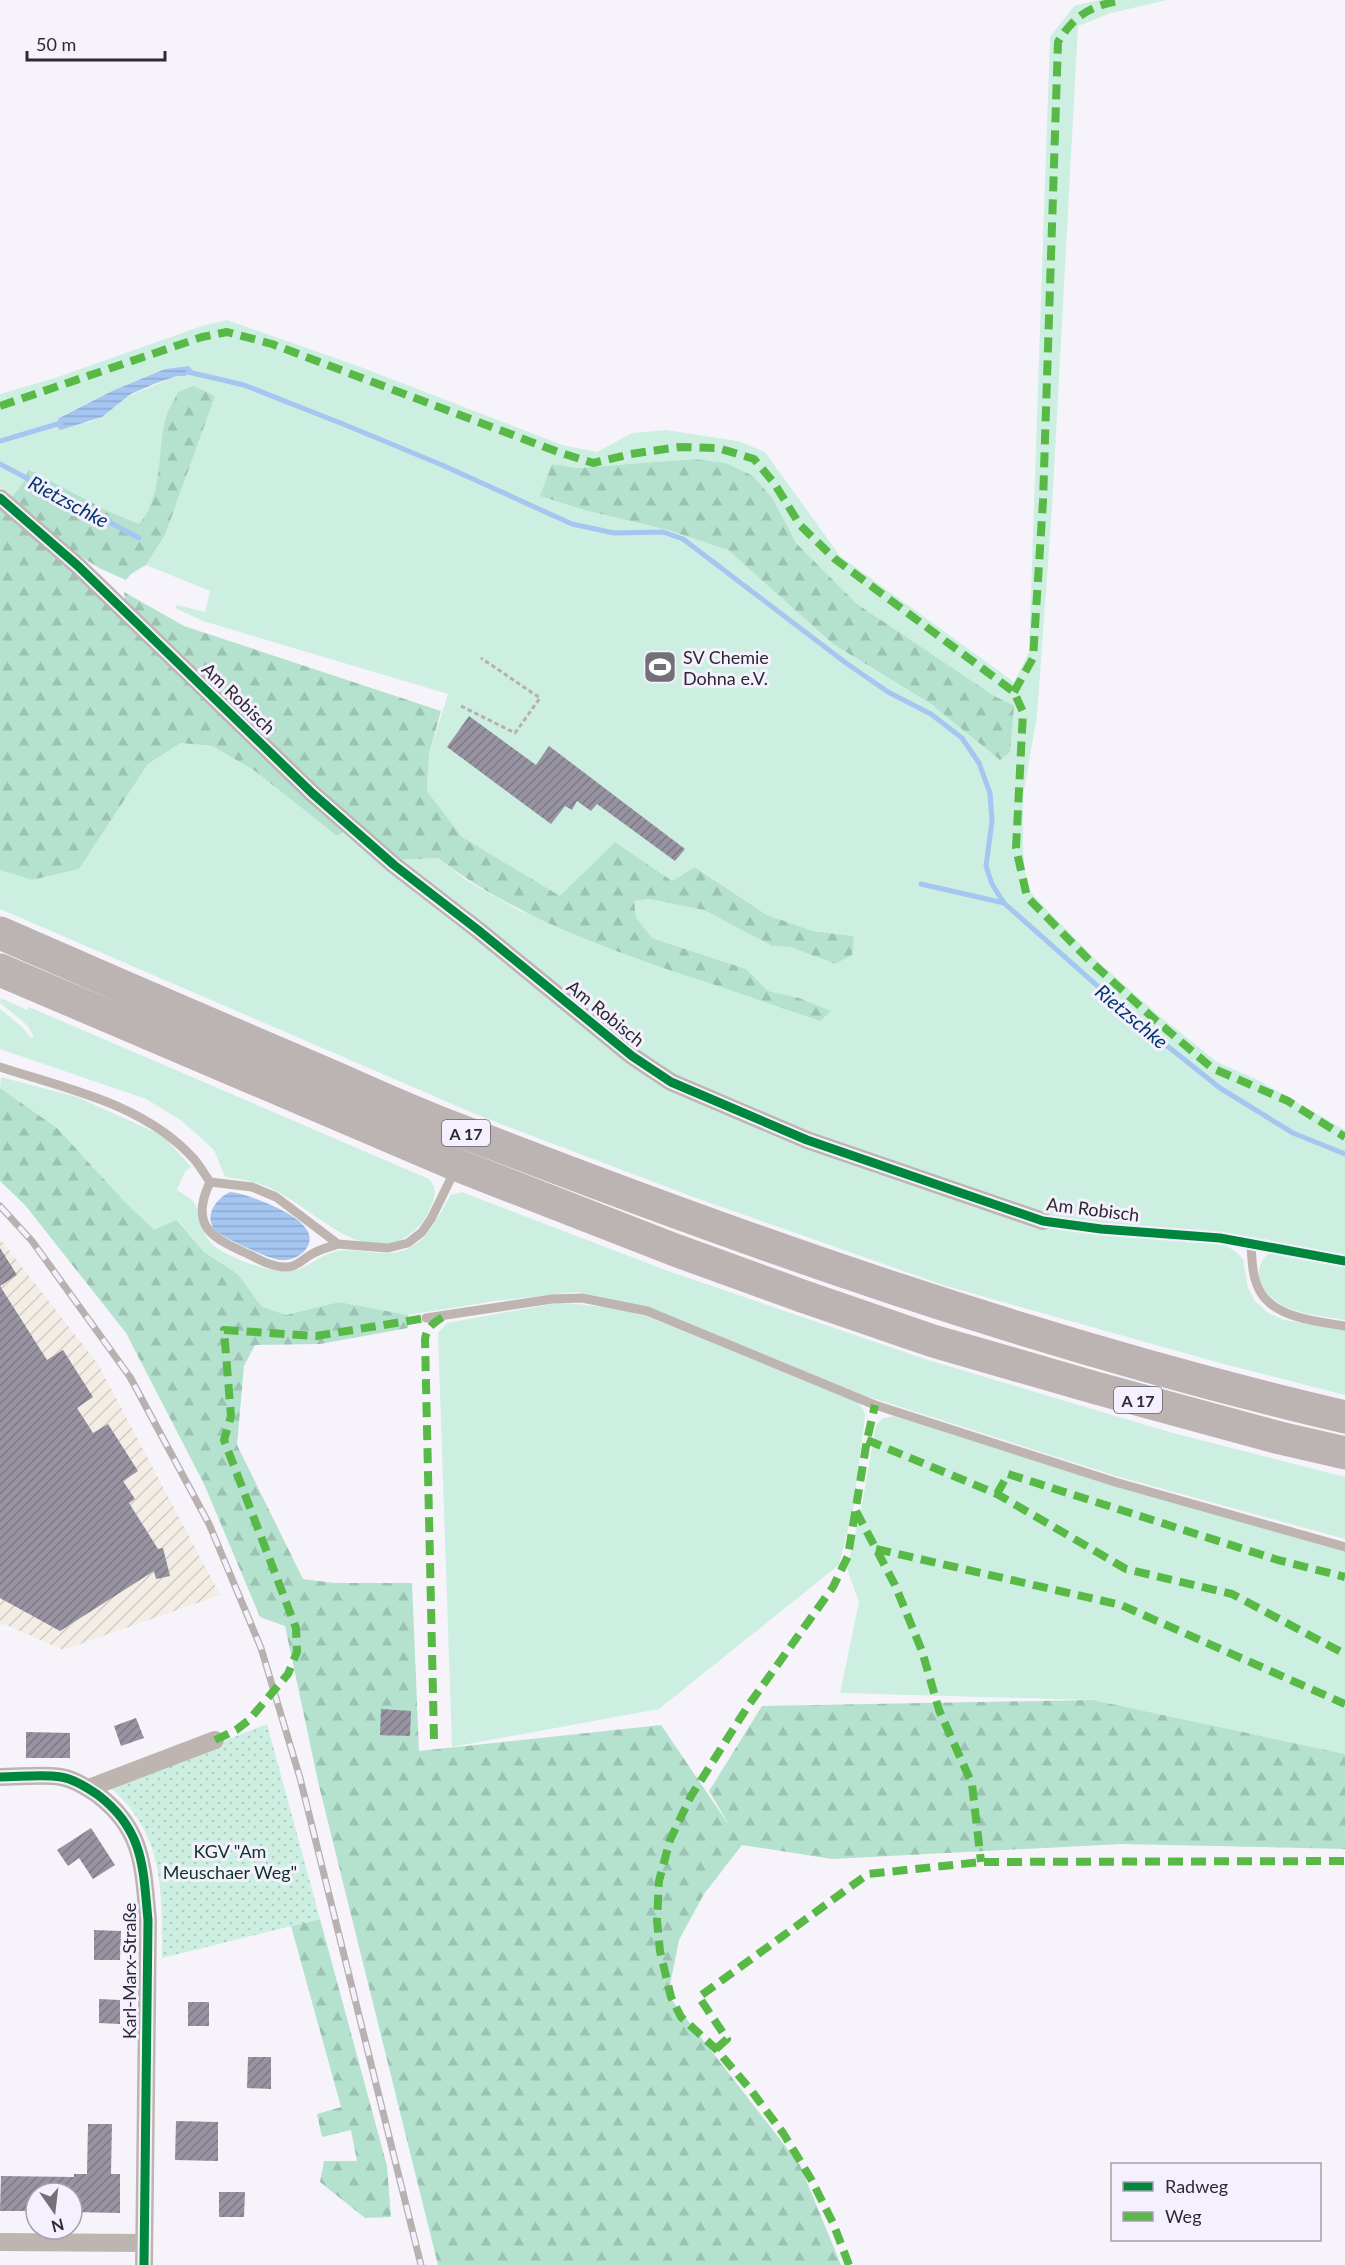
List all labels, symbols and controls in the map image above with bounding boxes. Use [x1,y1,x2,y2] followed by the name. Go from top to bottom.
[27,24,165,62] scale bar
[36,33,76,55] text: 50 m
[25,470,113,532] water label: Rietzschke
[683,646,769,689] place label: SV Chemie Dohna e.V.
[642,649,678,685] sports icon: SV Chemie Dohna e.V.
[198,658,280,738] street label: Am Robisch
[563,975,649,1051] street label: Am Robisch
[1091,979,1173,1053] water label: Rietzschke
[442,1120,490,1146] road number: A 17
[1045,1192,1141,1226] street label: Am Robisch
[1114,1387,1162,1413] road number: A 17
[163,1840,297,1883] park label: KGV "Am Meuschaer Weg"
[118,1903,140,2039] street label: Karl-Marx-Straße
[1111,2163,1321,2241] legend
[1165,2175,1228,2197] text: Radweg
[24,2181,84,2241] north arrow
[1165,2205,1202,2227] text: Weg
[49,2215,66,2237] text: N

